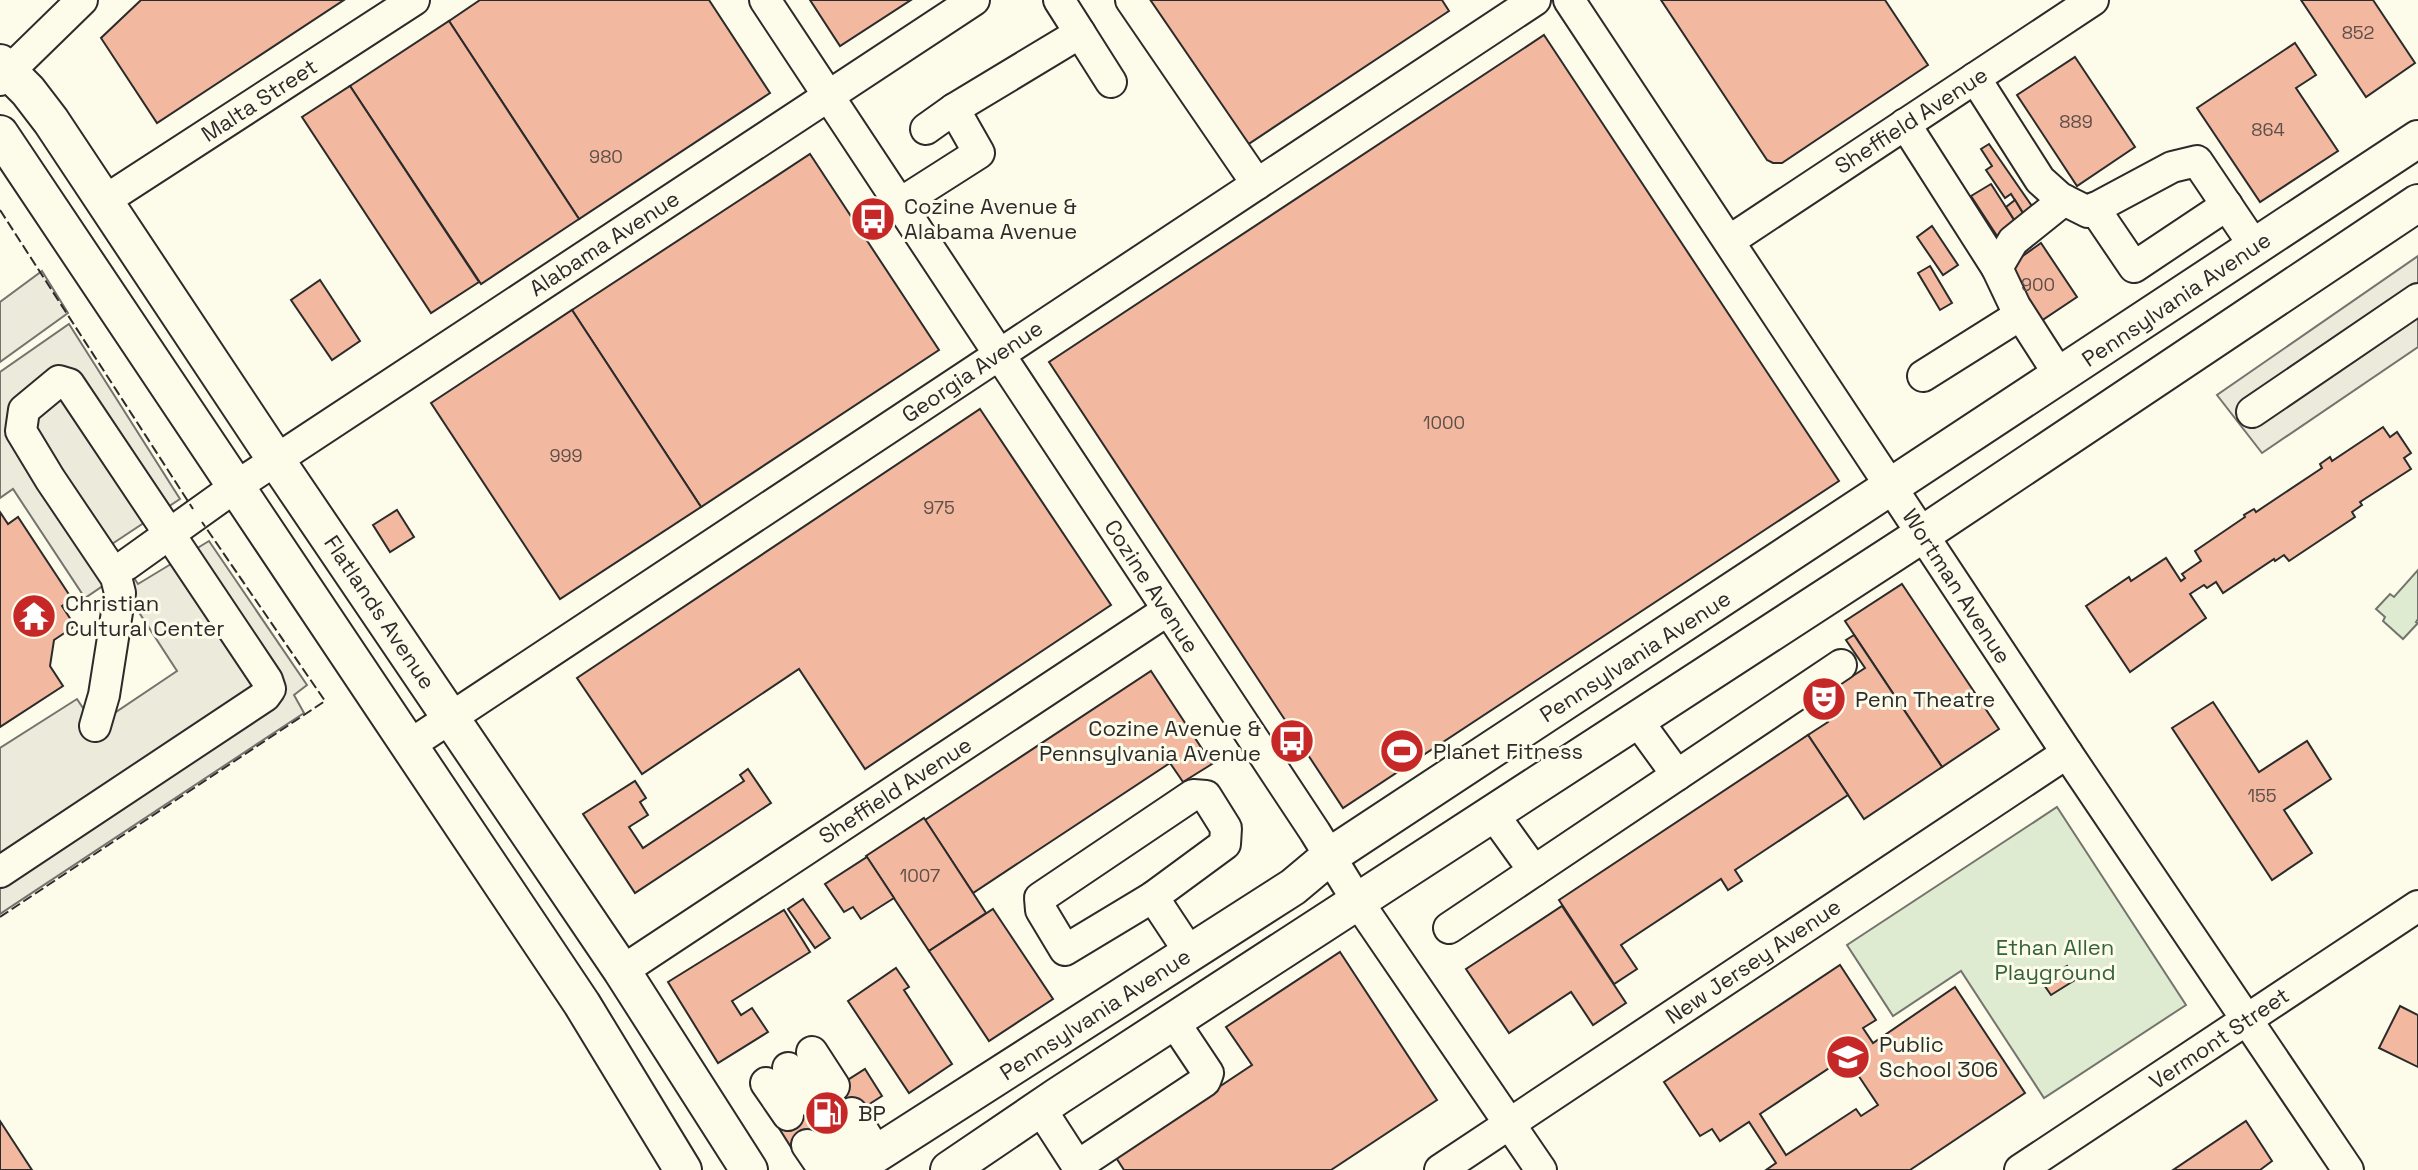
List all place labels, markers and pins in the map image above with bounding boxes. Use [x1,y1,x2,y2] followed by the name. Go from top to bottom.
[904,192,1077,245] place label: Cozine Avenue & Alabama Avenue
[849,195,897,243] bus stop icon: Cozine Avenue & Alabama Avenue
[65,589,225,642] place label: Christian Cultural Center
[10,592,58,640] temple icon: Christian Cultural Center
[1800,675,1848,723] theatre icon: Penn Theatre
[1855,685,1995,713] place label: Penn Theatre
[1039,714,1261,767] place label: Cozine Avenue & Pennsylvania Avenue
[1268,717,1316,765] bus stop icon: Cozine Avenue & Pennsylvania Avenue
[1378,727,1426,775] sports icon: Planet Fitness
[1433,737,1583,765] place label: Planet Fitness
[1879,1030,1998,1083] place label: Public School 306
[1824,1033,1872,1081] school or university icon: Public School 306
[803,1089,851,1137] fuel station icon: BP
[858,1099,886,1127] place label: BP

